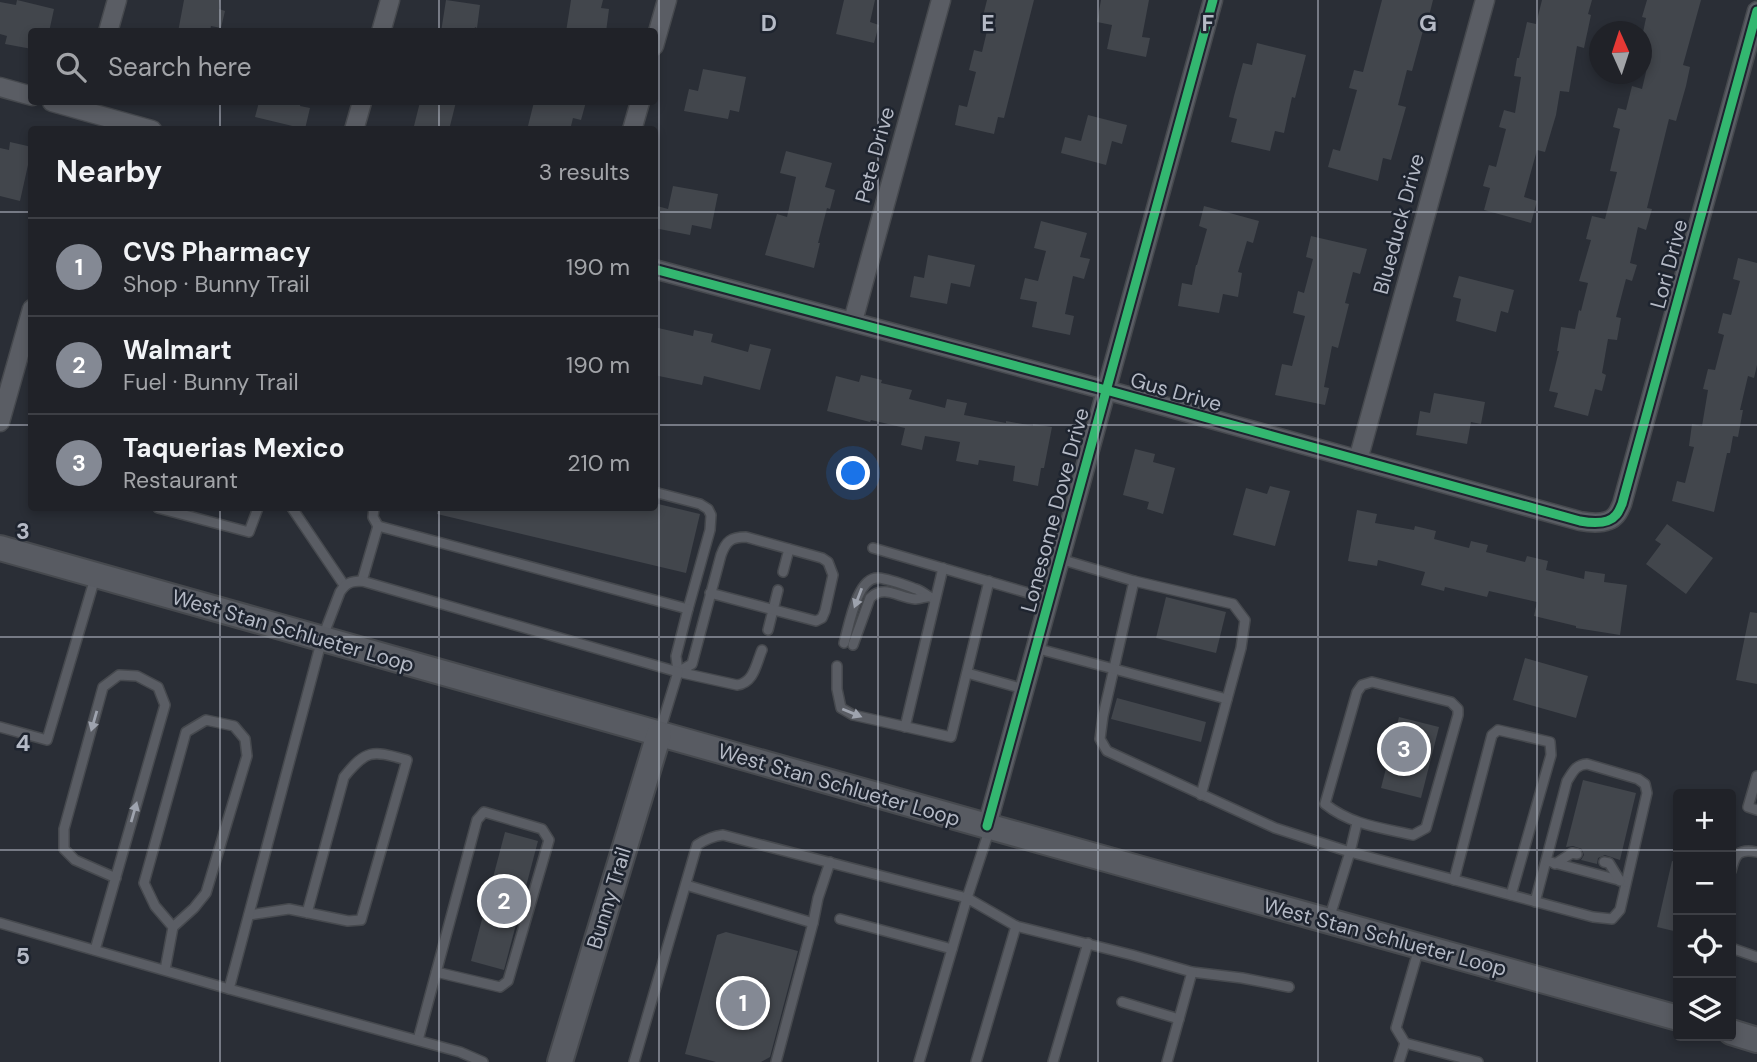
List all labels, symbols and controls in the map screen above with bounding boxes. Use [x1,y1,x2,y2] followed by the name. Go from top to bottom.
[761,8,777,38] text: D
[981,8,995,38] text: E
[1202,8,1215,38] text: F
[1419,8,1437,38] text: G
[1589,21,1652,84] north arrow
[28,28,658,105] search box
[52,48,90,86] icon: search
[108,50,251,84] text: Search here
[849,104,901,206] street label: Pete Drive
[1367,151,1431,297] street label: Blueduck Drive
[56,152,162,191] text: Nearby
[539,157,630,187] text: 3 results
[1644,216,1694,312] street label: Lori Drive
[123,235,311,269] text: CVS Pharmacy
[75,252,83,282] text: 1
[566,252,630,282] text: 190 m
[123,269,310,299] text: Shop · Bunny Trail
[123,333,232,367] text: Walmart
[72,350,86,380] text: 2
[566,350,630,380] text: 190 m
[1127,366,1225,418] street label: Gus Drive
[123,367,299,397] text: Fuel · Bunny Trail
[1014,405,1096,615] street label: Lonesome Dove Drive
[123,431,345,465] text: Taquerias Mexico
[72,448,86,478] text: 3
[567,448,630,478] text: 210 m
[836,456,870,490] your location
[123,465,238,495] text: Restaurant
[16,516,30,546] text: 3
[168,583,418,679] street label: West Stan Schlueter Loop
[853,588,864,609] one-way arrow
[842,707,863,718] one-way arrow
[88,711,98,732] one-way arrow
[1381,723,1427,775] pin: 3
[16,728,31,758] text: 4
[714,737,964,833] street label: West Stan Schlueter Loop
[1673,789,1736,1041] map controls
[1673,789,1736,852] button: +
[130,801,140,822] one-way arrow
[580,844,638,952] street label: Bunny Trail
[1673,852,1736,915] button: −
[481,875,527,927] pin: 2
[1260,891,1510,983] street label: West Stan Schlueter Loop
[1673,915,1736,978] button: locate
[16,941,30,971] text: 5
[720,977,766,1029] pin: 1
[1673,978,1736,1041] button: layers

